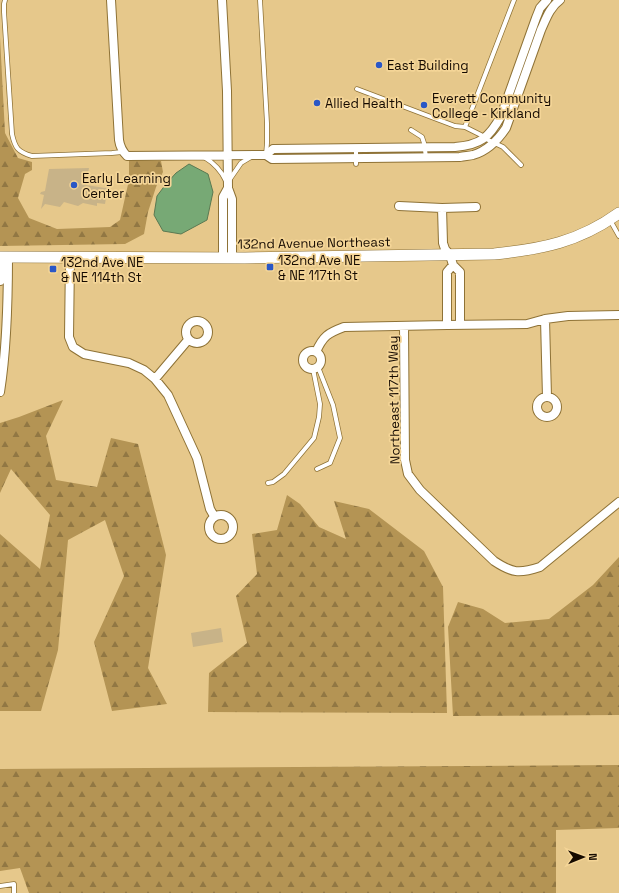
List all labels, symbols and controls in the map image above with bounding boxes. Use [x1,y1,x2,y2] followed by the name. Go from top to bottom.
[387,57,469,74] place label: East Building
[374,60,384,70] marker: East Building
[432,90,551,122] place label: Everett Community College - Kirkland
[325,95,403,112] place label: Allied Health
[312,98,322,108] marker: Allied Health
[419,100,429,110] marker: Everett Community College - Kirkland
[82,170,171,202] place label: Early Learning Center
[69,180,79,190] marker: Early Learning Center
[237,233,391,253] street label: 132nd Avenue Northeast
[278,252,360,284] place label: 132nd Ave NE & NE 117th St
[61,254,143,286] place label: 132nd Ave NE & NE 114th St
[265,262,275,272] marker: 132nd Ave NE & NE 117th St
[48,264,58,274] marker: 132nd Ave NE & NE 114th St
[384,336,404,464] street label: Northeast 117th Way
[563,837,603,877] north arrow
[586,853,600,861] text: N

